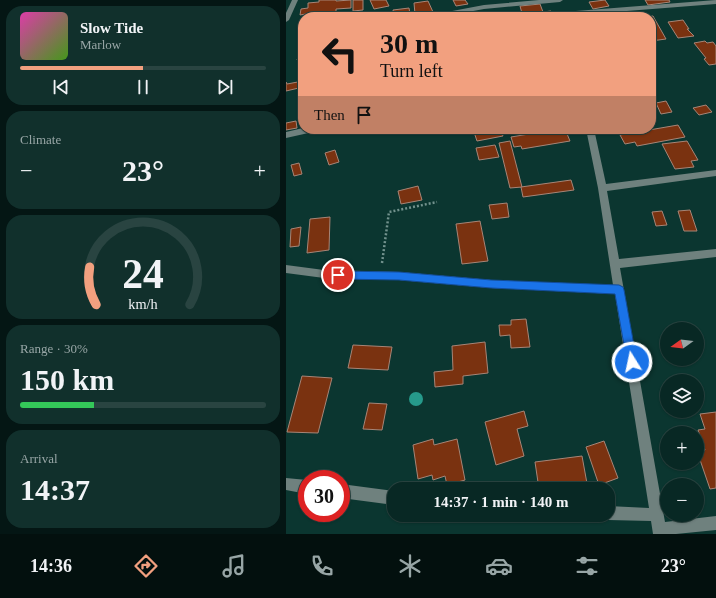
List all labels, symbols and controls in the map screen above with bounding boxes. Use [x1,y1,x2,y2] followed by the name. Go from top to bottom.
[80,20,143,36] text: Slow Tide
[314,28,366,80] icon: left
[380,28,438,59] text: 30 m
[80,37,121,52] text: Marlow
[380,61,443,81] text: Turn left
[50,76,72,98] icon: previous
[132,76,154,98] icon: pause
[214,76,236,98] icon: next
[353,104,375,126] icon: arrive
[314,107,345,123] text: Then
[20,132,61,147] text: Climate
[122,154,164,187] text: 23°
[20,158,32,183] text: −
[254,158,266,183] text: +
[122,251,164,297] text: 24
[321,258,355,292] pin
[327,264,349,286] icon: arrive
[128,296,158,312] text: km/h
[660,322,704,366] north arrow
[660,322,704,522] map controls
[20,341,88,356] text: Range · 30%
[611,341,653,383] position arrow
[20,363,114,396] text: 150 km
[660,374,704,418] button: layers
[660,426,704,470] button: +
[20,451,58,466] text: Arrival
[298,470,350,522] speed limit sign: 30
[20,473,90,506] text: 14:37
[660,478,704,522] button: −
[434,494,569,510] text: 14:37 · 1 min · 140 m
[132,552,160,580] icon: directions
[220,552,248,580] icon: music
[308,552,336,580] icon: phone
[396,552,424,580] icon: climate
[485,552,513,580] icon: car
[573,552,601,580] icon: filters
[30,556,72,576] text: 14:36
[661,556,686,576] text: 23°

